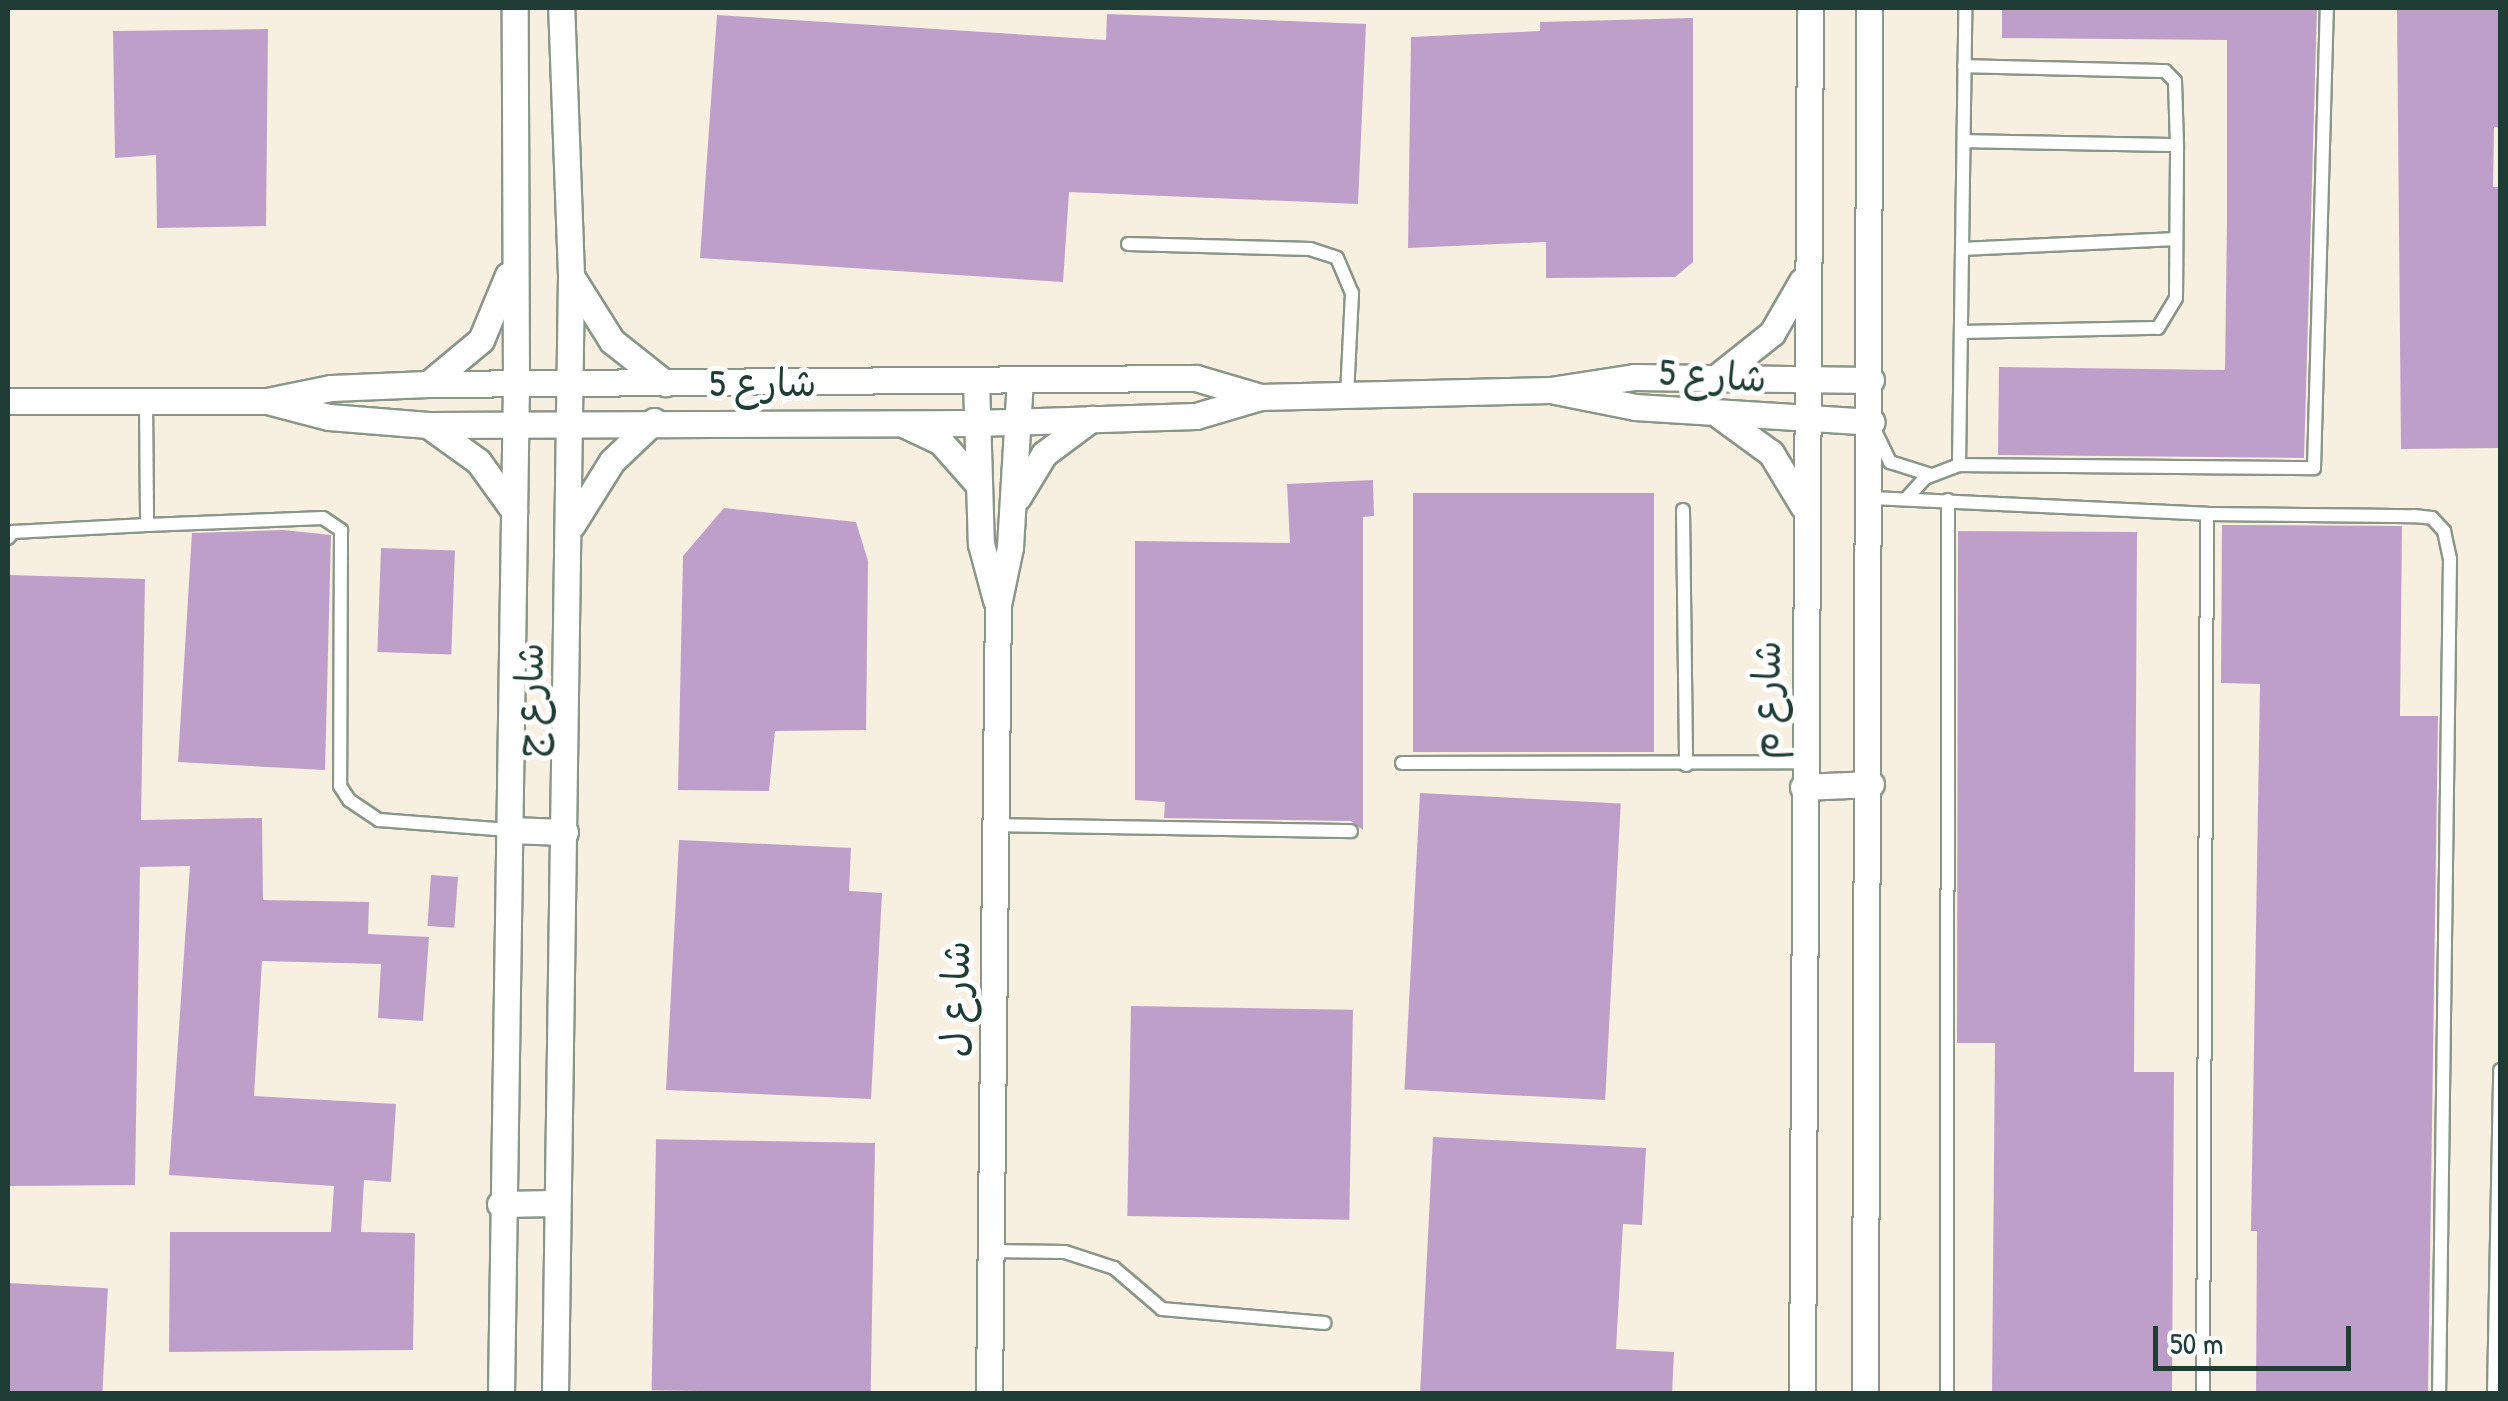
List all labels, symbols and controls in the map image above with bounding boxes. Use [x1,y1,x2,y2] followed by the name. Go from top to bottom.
[1658,349,1768,401] street label: شارع 5
[709,360,817,406] street label: شارع 5
[1742,640,1790,760] street label: شارع م
[505,642,553,758] street label: شارع ج
[931,940,979,1058] street label: شارع ل
[2158,1306,2356,1368] scale bar
[2170,1323,2223,1363] text: 50 m

